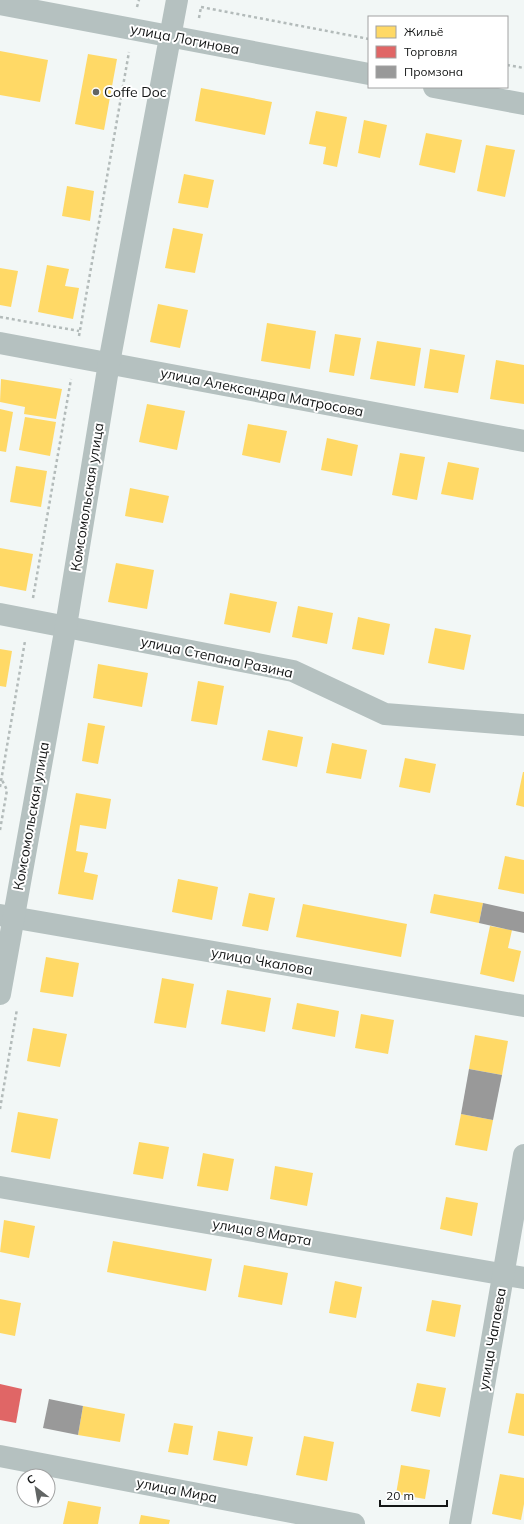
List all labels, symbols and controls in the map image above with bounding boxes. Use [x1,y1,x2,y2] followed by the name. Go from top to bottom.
[368,16,508,88] legend
[129,20,241,58] street label: улица Логинова
[404,24,444,39] text: Жильё
[404,44,457,59] text: Торговля
[404,64,463,79] text: Промзона
[104,83,167,101] place label: Coffe Doc
[91,87,101,97] marker: Coffe Doc
[159,363,365,421] street label: улица Александра Матросова
[66,421,108,573] street label: Комсомольская улица
[139,632,295,682] street label: улица Степана Разина
[9,740,53,892] street label: Комсомольская улица
[210,943,314,979] street label: улица Чкалова
[211,1214,313,1250] street label: улица 8 Марта
[474,1286,510,1392] street label: улица Чапаева
[16,1468,56,1508] north arrow
[24,1471,38,1487] text: С
[135,1473,219,1507] street label: улица Мира
[380,1482,447,1508] scale bar
[386,1488,414,1503] text: 20 m

